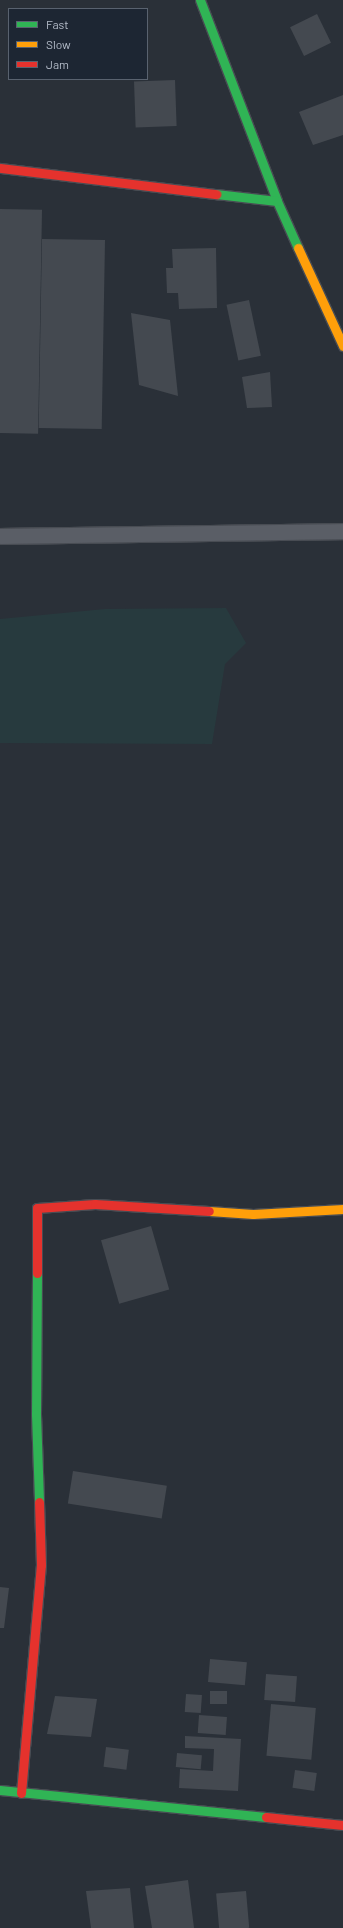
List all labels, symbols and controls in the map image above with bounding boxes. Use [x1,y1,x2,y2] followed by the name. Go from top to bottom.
[8,8,148,80] legend
[46,17,69,31] text: Fast
[46,37,71,51] text: Slow
[46,57,69,71] text: Jam

